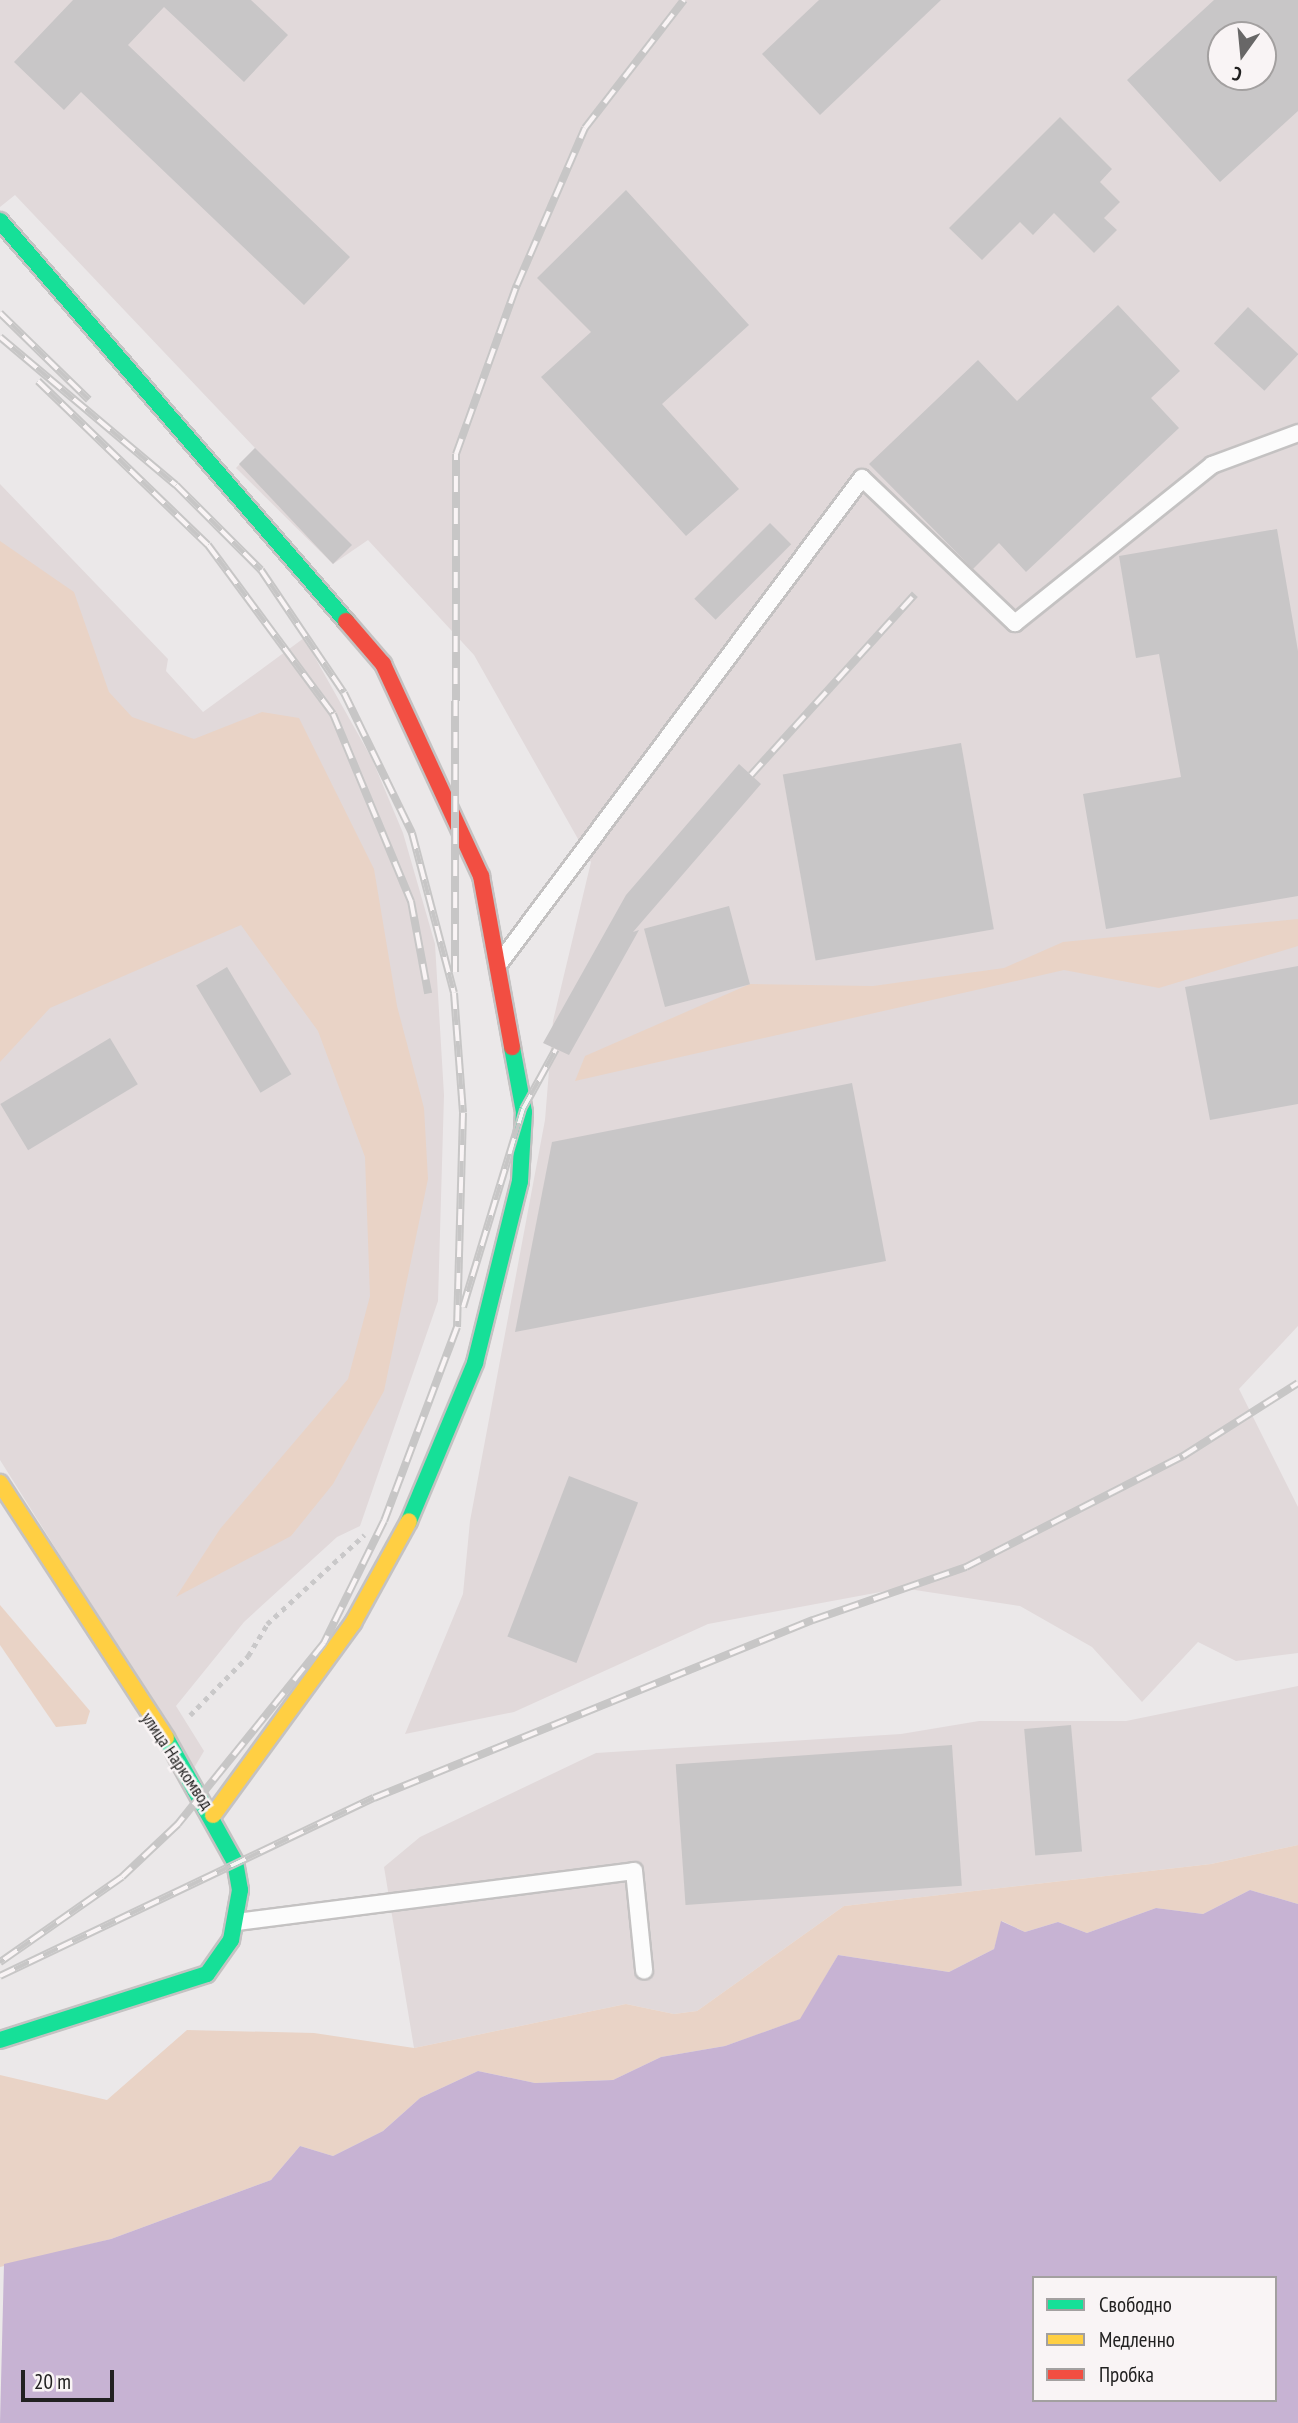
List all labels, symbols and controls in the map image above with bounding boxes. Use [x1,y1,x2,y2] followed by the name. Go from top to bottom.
[1207,21,1277,91] north arrow
[1230,62,1244,87] text: С
[137,1708,217,1814] street label: улица Наркомвод
[1032,2276,1277,2402] legend
[1099,2291,1172,2318] text: Свободно
[1099,2326,1175,2353] text: Медленно
[24,2356,117,2400] scale bar
[1099,2361,1154,2388] text: Пробка
[34,2368,71,2395] text: 20 m

